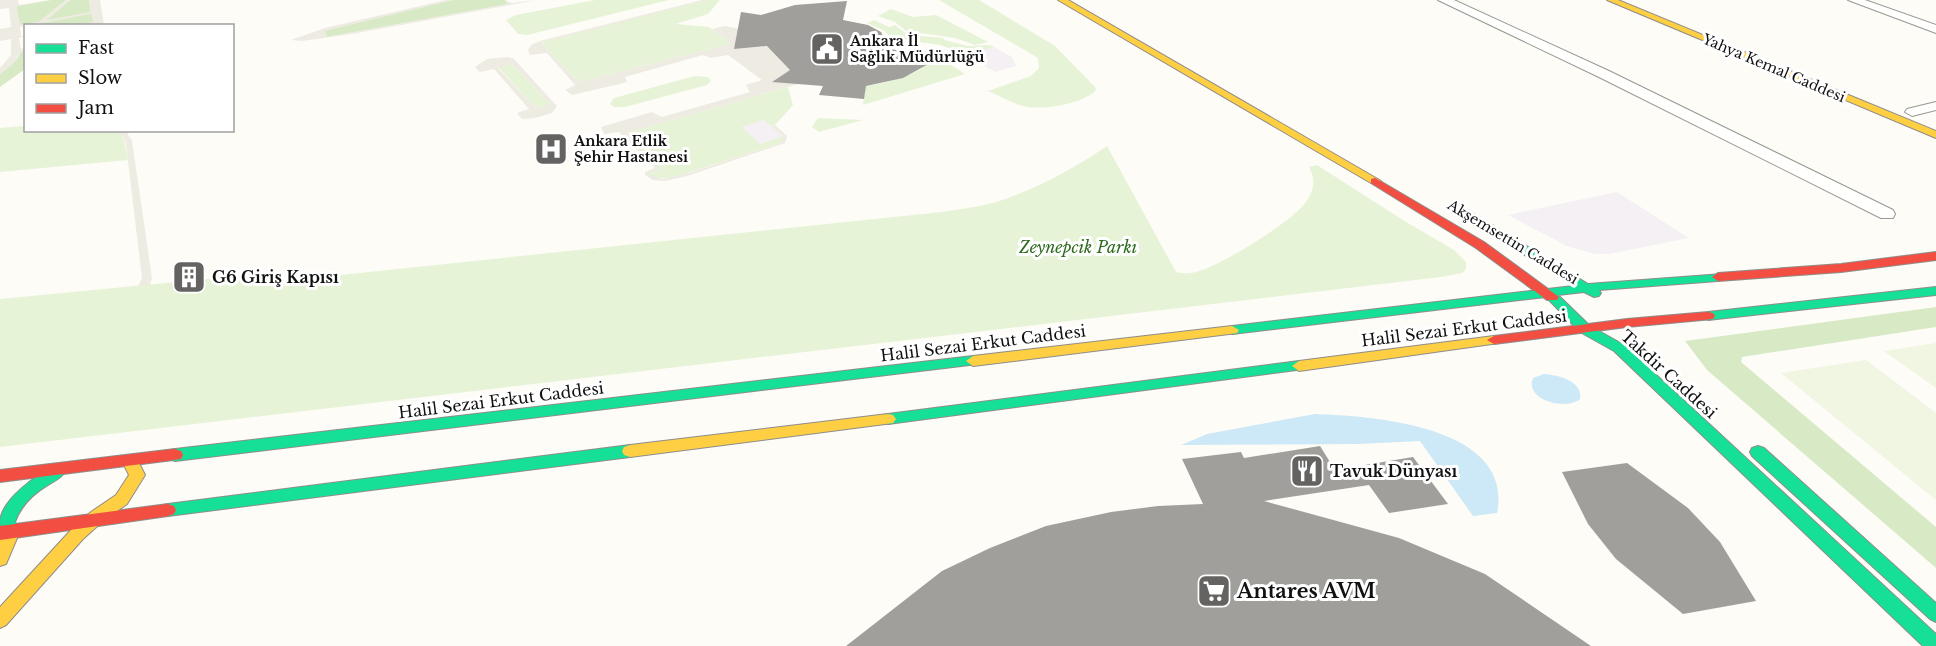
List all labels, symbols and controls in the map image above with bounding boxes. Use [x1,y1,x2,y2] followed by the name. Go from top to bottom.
[24,24,234,132] legend
[1699,29,1848,106] street label: Yahya Kemal Caddesi
[809,31,845,67] public building icon: Ankara İl Sağlık Müdürlüğü
[849,32,984,66] place label: Ankara İl Sağlık Müdürlüğü
[78,37,115,59] text: Fast
[78,67,123,89] text: Slow
[76,97,114,119] text: Jam
[533,131,569,167] hospital icon: Ankara Etlik Şehir Hastanesi
[573,132,688,166] place label: Ankara Etlik Şehir Hastanesi
[1444,195,1582,288] street label: Akşemsettin Caddesi
[1018,237,1137,257] park label: Zeynepcik Parkı
[171,259,207,295] building icon: G6 Giriş Kapısı
[212,267,339,287] place label: G6 Giriş Kapısı
[1360,305,1569,351] street label: Halil Sezai Erkut Caddesi
[879,320,1088,366] street label: Halil Sezai Erkut Caddesi
[1617,326,1722,423] street label: Takdir Caddesi
[397,377,606,423] street label: Halil Sezai Erkut Caddesi
[1289,453,1325,489] restaurant icon: Tavuk Dünyası
[1330,461,1458,481] place label: Tavuk Dünyası
[1196,573,1232,609] supermarket icon: Antares AVM
[1236,579,1376,603] place label: Antares AVM

